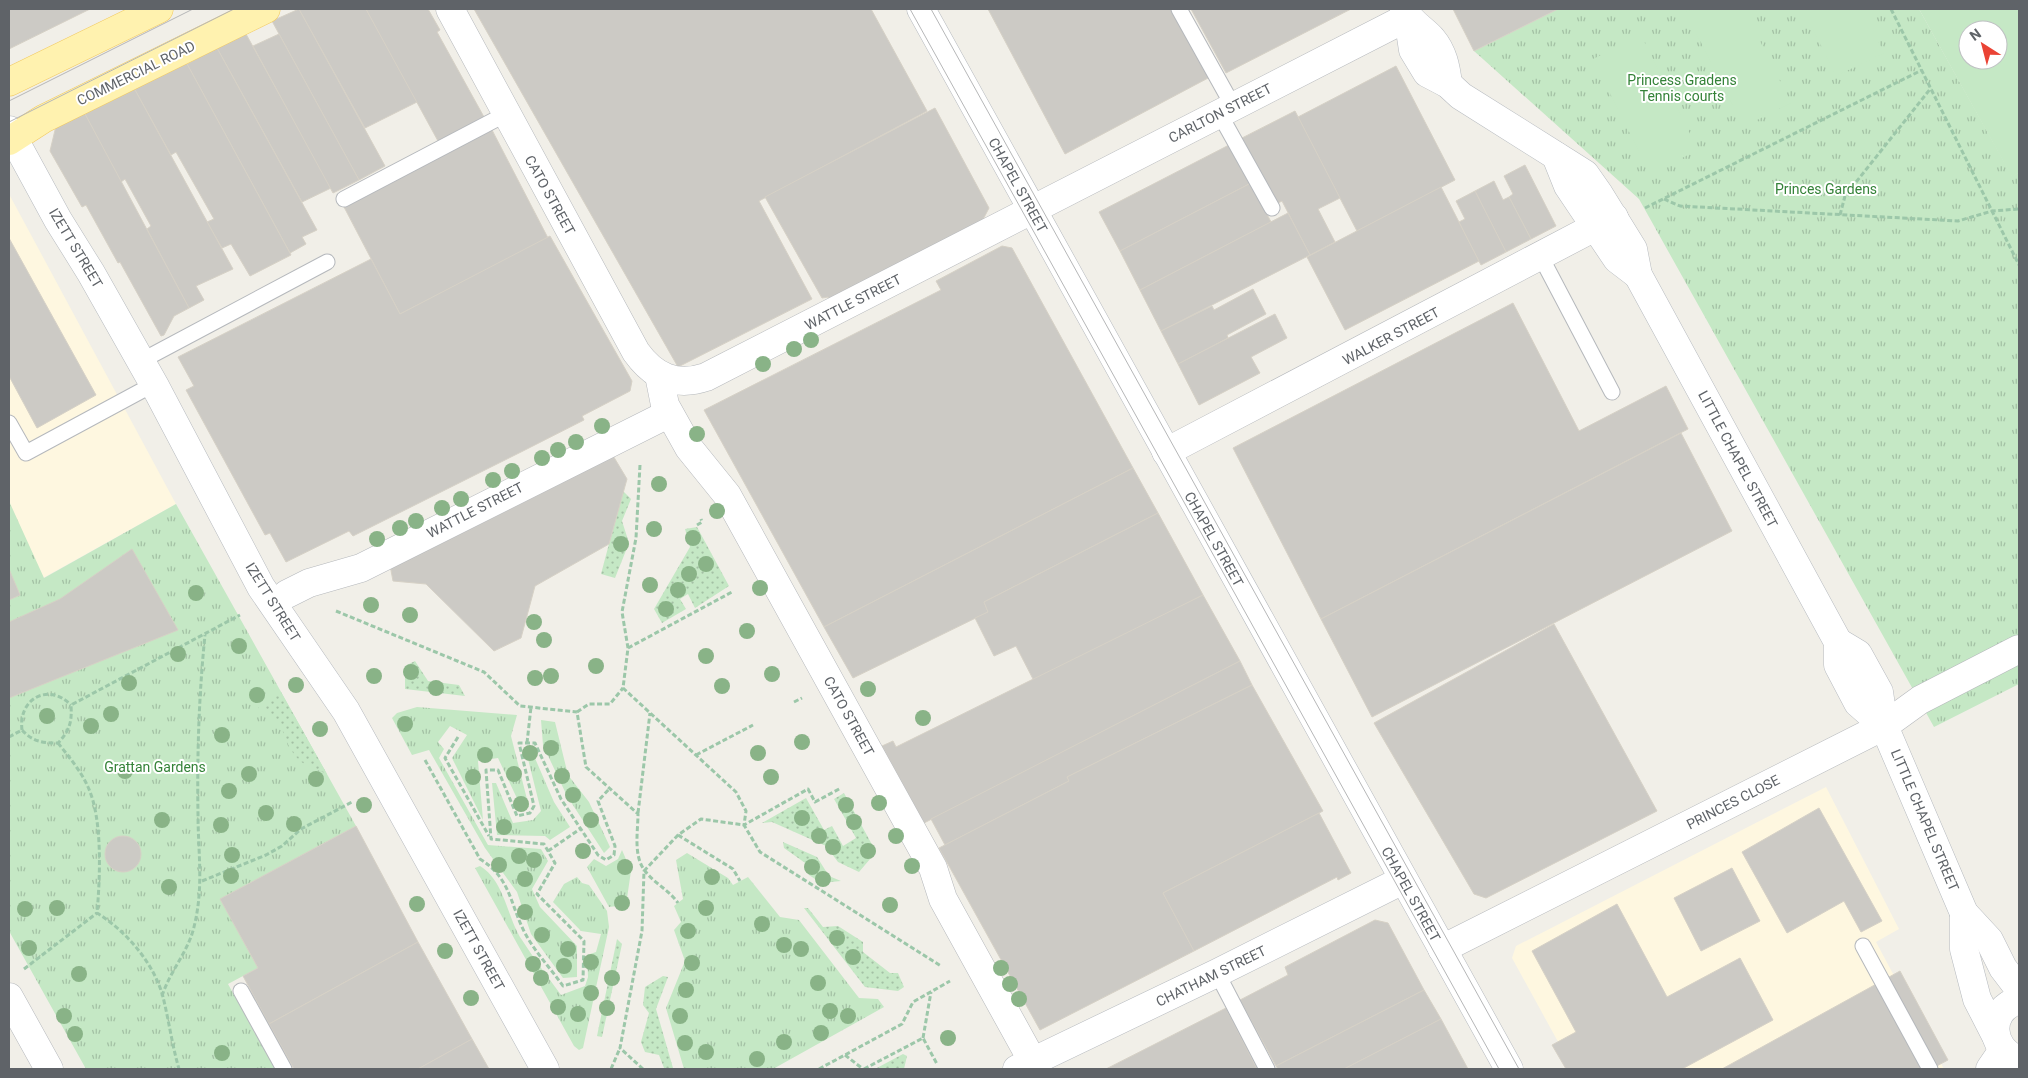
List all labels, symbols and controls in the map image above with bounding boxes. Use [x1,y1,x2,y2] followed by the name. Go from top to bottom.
[1958,20,2008,70] north arrow
[1967,25,1984,44] text: N
[74,37,198,109] street label: COMMERCIAL ROAD
[1627,72,1737,104] park label: Princess Gradens Tennis courts
[1166,80,1275,146] street label: CARLTON STREET
[985,135,1051,236] street label: CHAPEL STREET
[522,152,579,238] street label: CATO STREET
[1775,181,1877,197] park label: Princes Gardens
[46,205,106,291] street label: IZETT STREET
[802,271,904,333] street label: WATTLE STREET
[1340,303,1443,368] street label: WALKER STREET
[1695,388,1781,531] street label: LITTLE CHAPEL STREET
[424,479,526,541] street label: WATTLE STREET
[1181,489,1247,590] street label: CHAPEL STREET
[242,560,304,645] street label: IZETT STREET
[821,673,878,759] street label: CATO STREET
[1888,747,1962,894] street label: LITTLE CHAPEL STREET
[104,759,206,775] park label: Grattan Gardens
[1684,772,1782,832] street label: PRINCES CLOSE
[1378,844,1444,945] street label: CHAPEL STREET
[450,907,508,994] street label: IZETT STREET
[1153,942,1269,1010] street label: CHATHAM STREET

